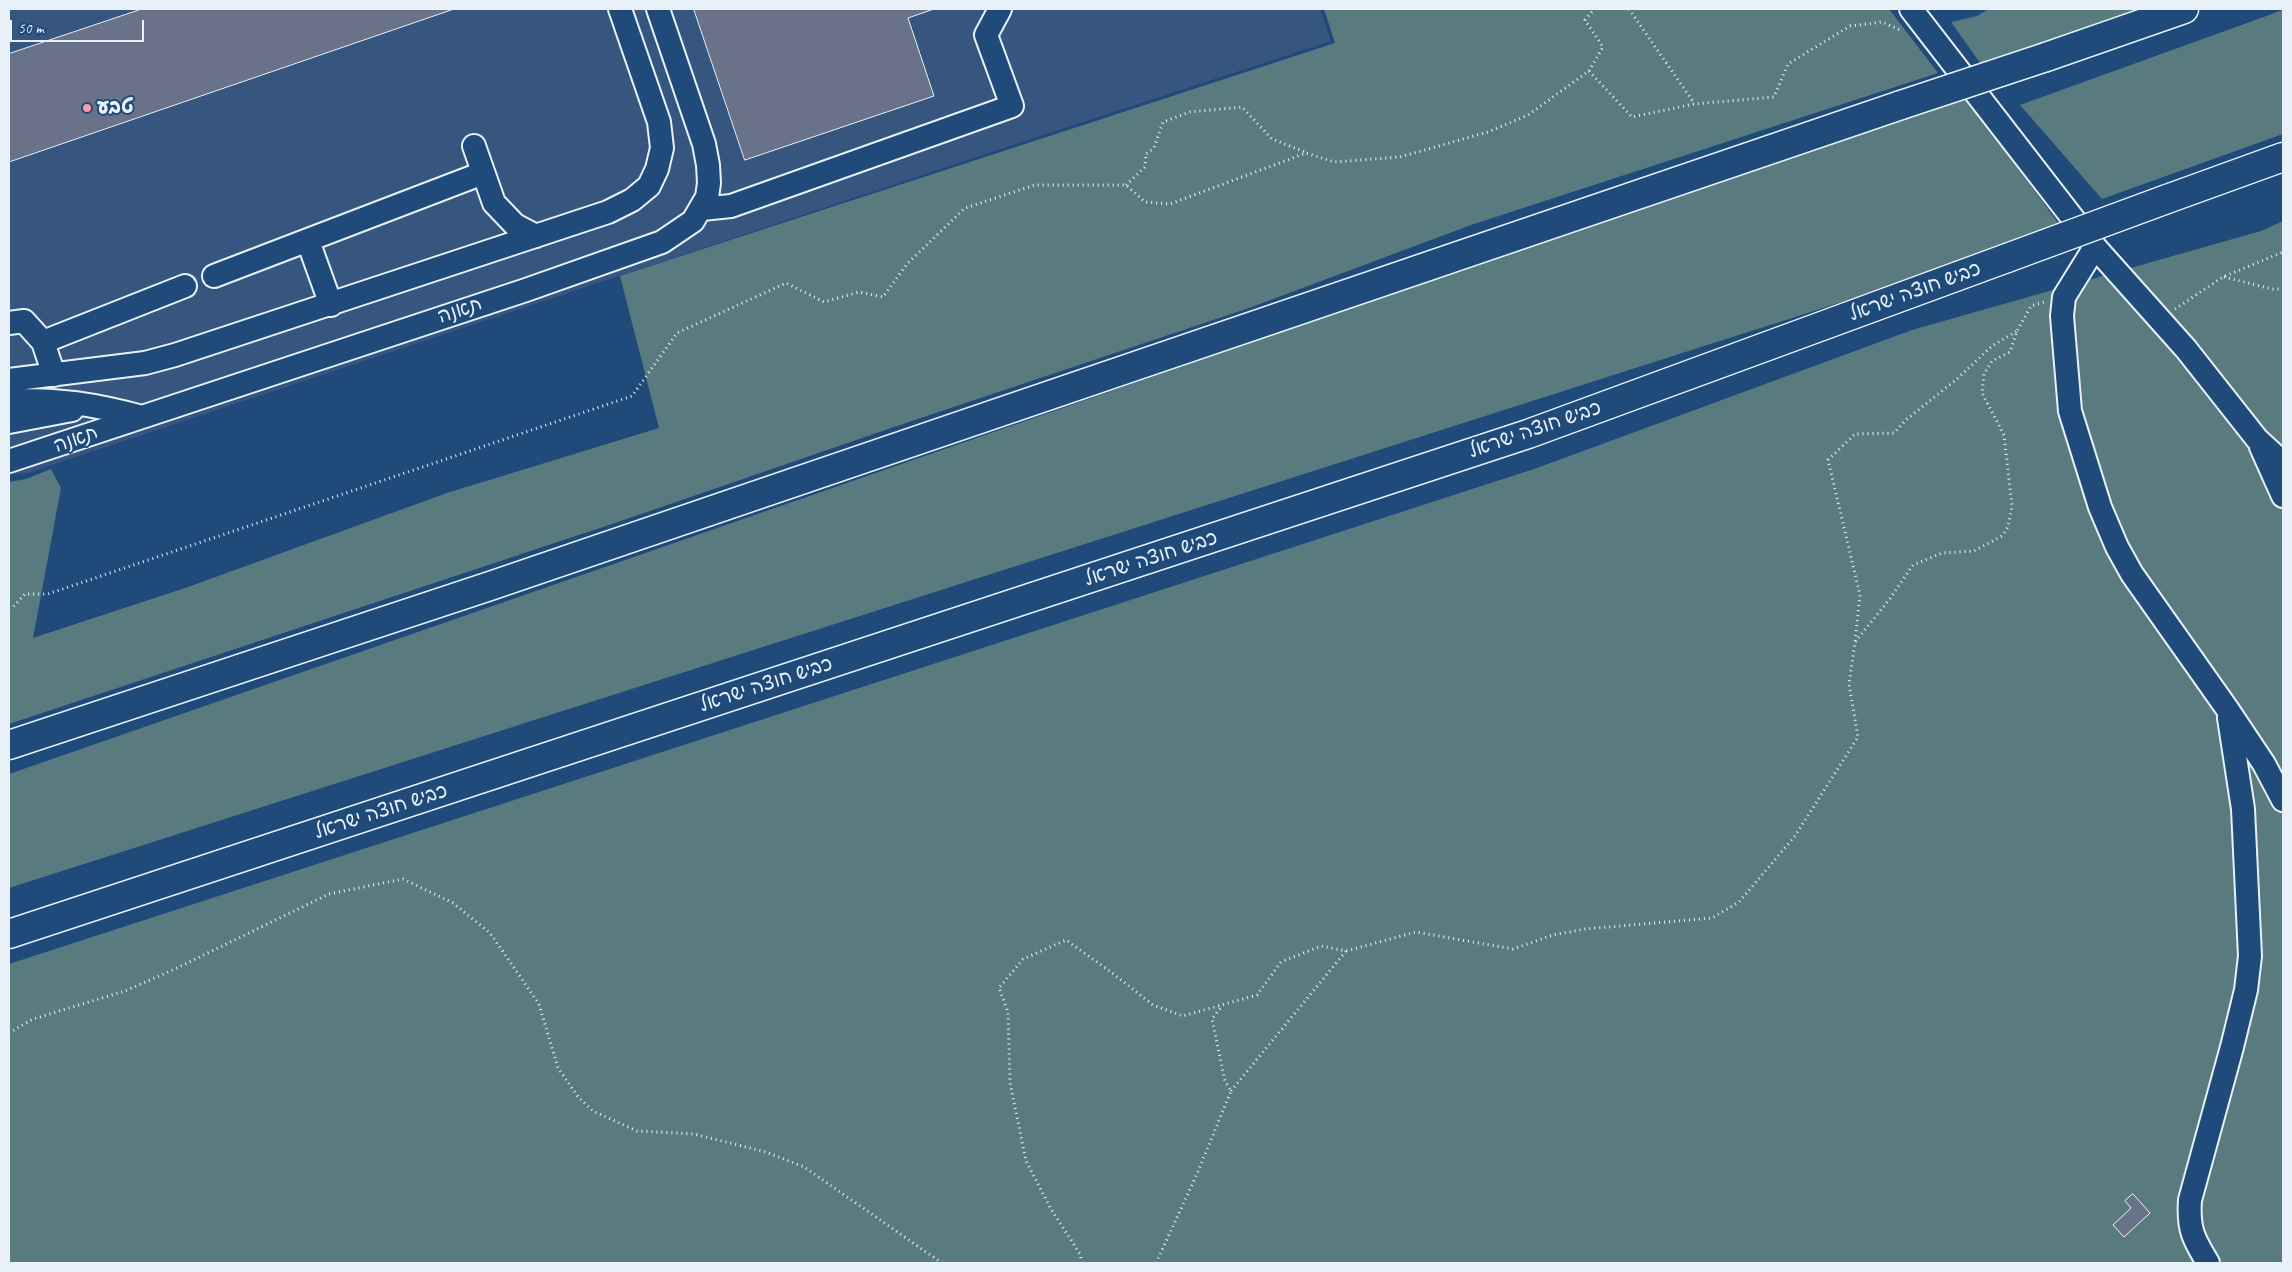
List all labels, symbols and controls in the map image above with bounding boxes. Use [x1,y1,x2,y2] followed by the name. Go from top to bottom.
[12,10,146,42] scale bar
[18,19,44,38] text: 50 m
[97,96,134,120] place label: טבע
[81,102,93,114] marker: טבע
[1846,257,1984,327] street label: כביש חוצה ישראל
[435,293,485,329] street label: תאנה
[1466,396,1604,464] street label: כביש חוצה ישראל
[51,421,101,459] street label: תאנה
[1081,526,1221,592] street label: כביש חוצה ישראל
[696,652,836,718] street label: כביש חוצה ישראל
[311,779,451,845] street label: כביש חוצה ישראל

